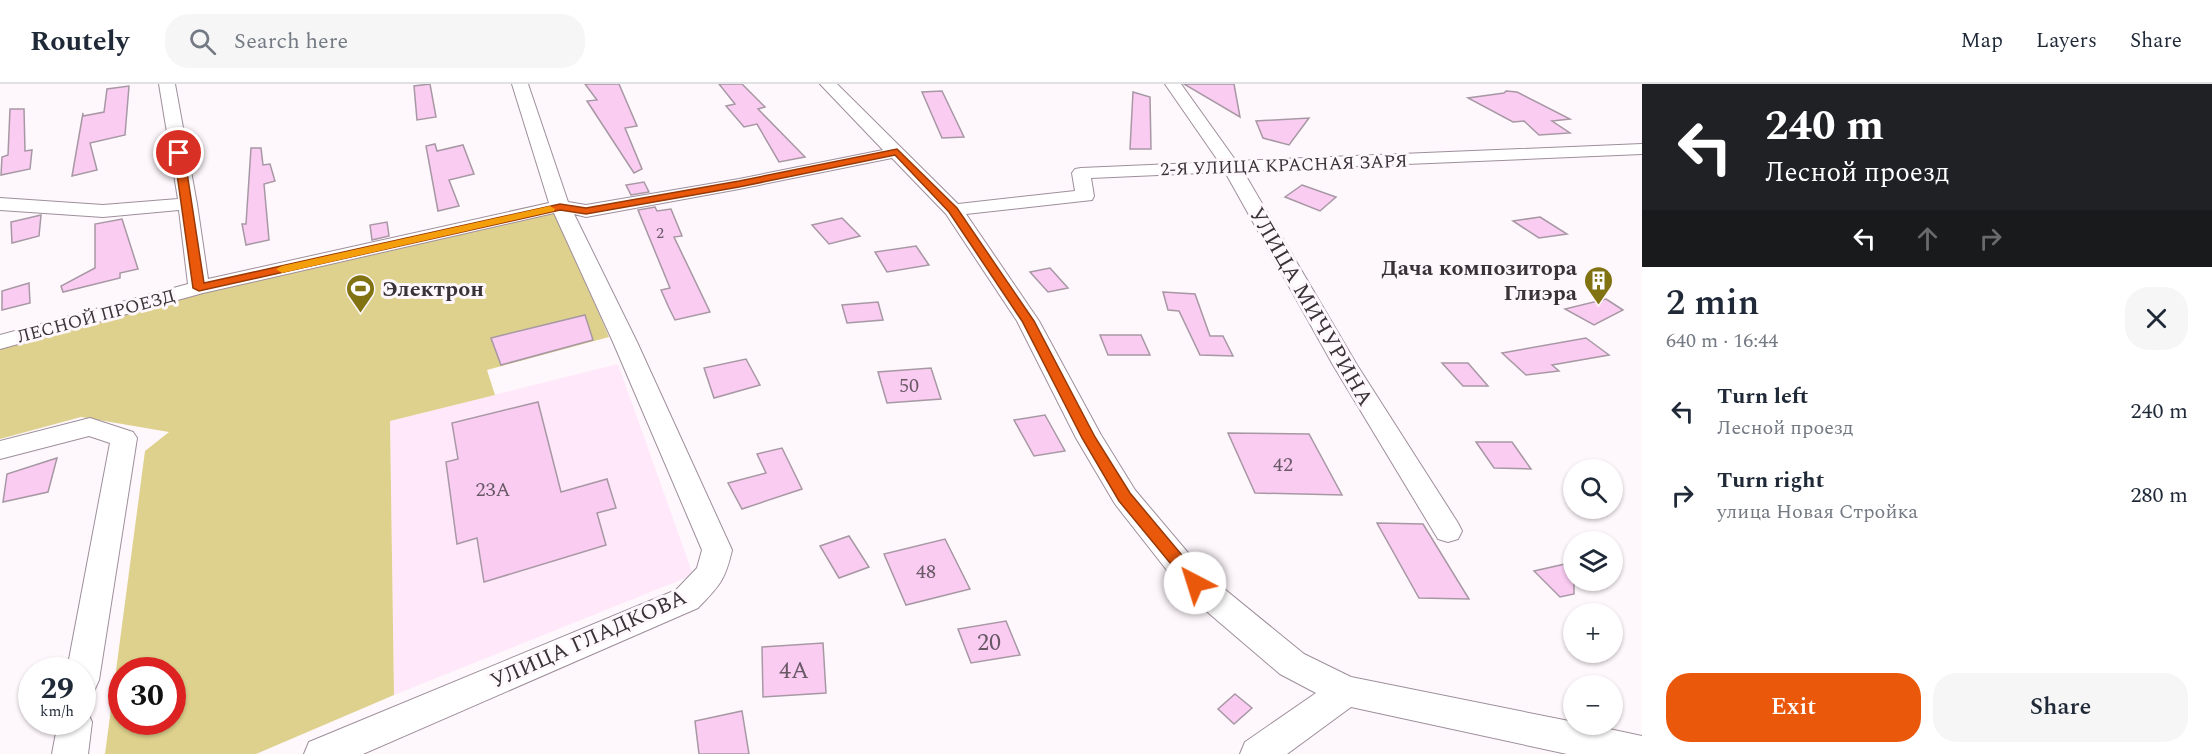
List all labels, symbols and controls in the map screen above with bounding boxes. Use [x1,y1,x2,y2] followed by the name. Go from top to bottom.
[165,14,585,68] search box
[30,20,129,63] text: Routely
[186,25,219,58] icon: search
[234,25,348,58] text: Search here
[1961,25,2003,57] text: Map
[2036,25,2097,57] text: Layers
[2130,25,2182,57] text: Share
[1765,95,1884,158] text: 240 m
[1666,108,1744,186] icon: left
[153,127,204,178] pin
[162,136,195,169] icon: arrive
[1160,148,1408,183] street label: 2-Я УЛИЦА КРАСНАЯ ЗАРЯ
[1765,152,1949,194] text: Лесной проезд
[1240,201,1381,413] street label: УЛИЦА МИЧУРИНА
[656,221,664,245] house number: 2
[1848,222,1881,255] icon: left
[1911,222,1944,255] icon: ahead
[1974,222,2007,255] icon: right
[1382,252,1578,310] place label: Дача композитора Глиэра
[1582,264,1614,306] building icon: Дача композитора Глиэра
[345,272,377,314] sports icon: Электрон
[382,273,484,306] place label: Электрон
[1666,276,1759,331] text: 2 min
[14,282,178,351] street label: ЛЕСНОЙ ПРОЕЗД
[2125,287,2188,350] button: close
[1666,326,1778,356] text: 640 m · 16:44
[899,371,919,401] house number: 50
[1717,380,1809,413] text: Turn left
[1666,395,1699,428] icon: left
[2131,395,2188,428] text: 240 m
[1717,413,1854,443] text: Лесной проезд
[1273,450,1293,480] house number: 42
[1563,459,1623,735] map controls
[1563,459,1623,519] button: search
[1717,464,1824,497] text: Turn right
[476,475,511,505] house number: 23А
[1666,479,1699,512] icon: right
[2131,479,2188,512] text: 280 m
[1717,497,1918,527] text: улица Новая Стройка
[1563,531,1623,591] button: layers
[1163,551,1227,615] position arrow
[916,557,936,587] house number: 48
[485,581,692,698] street label: УЛИЦА ГЛАДКОВА
[1563,603,1623,663] button: +
[977,625,1001,661] house number: 20
[779,653,809,689] house number: 4А
[108,657,186,735] speed limit sign: 30
[40,666,74,712] text: 29
[1666,673,1921,742] button: Exit
[1933,673,2188,742] button: Share
[1563,675,1623,735] button: −
[40,700,74,723] text: km/h

